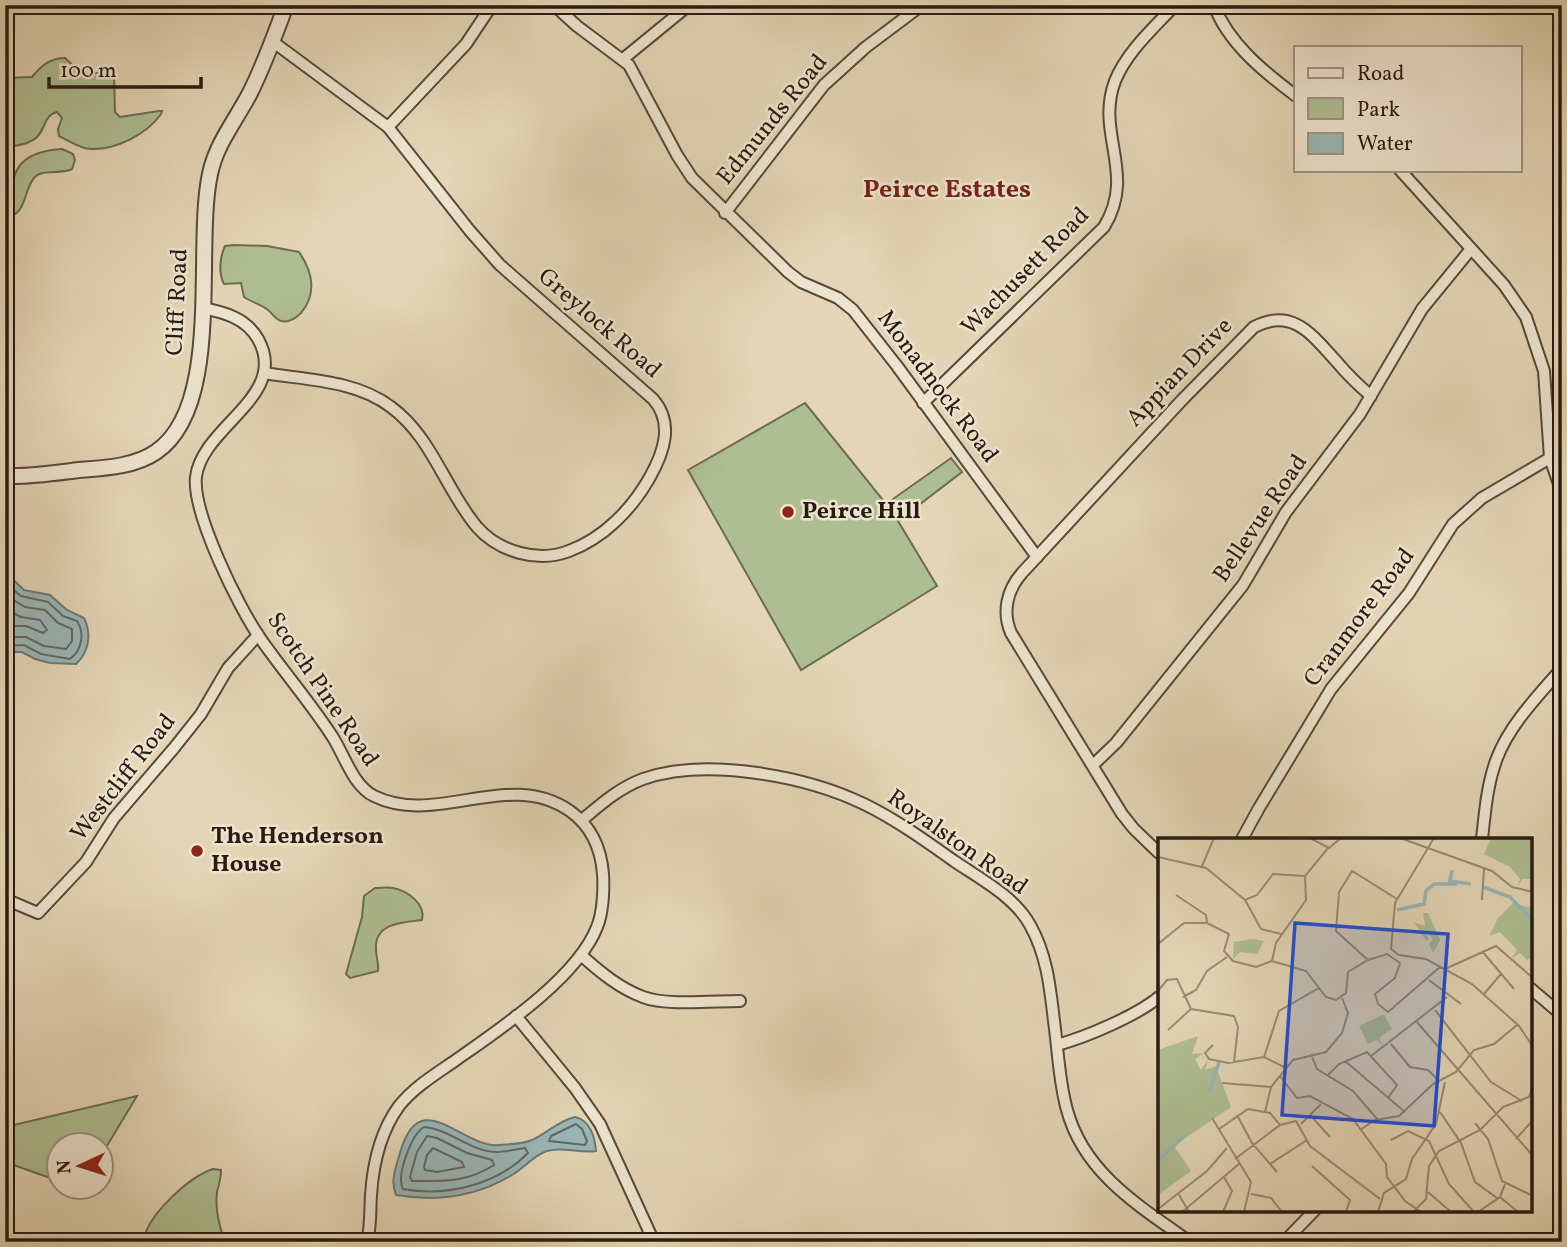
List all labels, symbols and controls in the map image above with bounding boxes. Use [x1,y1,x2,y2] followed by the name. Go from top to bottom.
[49,46,201,90] scale bar
[1294,46,1522,172] legend
[709,47,837,193] street label: Edmunds Road
[60,57,117,86] text: 100 m
[1357,60,1404,89] text: Road
[1357,96,1400,125] text: Park
[1357,130,1413,159] text: Water
[863,172,1031,208] district label: Peirce Estates
[954,200,1098,344] street label: Wachusett Road
[158,247,198,357] street label: Cliff Road
[530,261,668,387] street label: Greylock Road
[868,303,1006,471] street label: Monadnock Road
[1119,311,1241,435] street label: Appian Drive
[1205,448,1317,590] street label: Bellevue Road
[802,495,921,529] place label: Peirce Hill
[780,504,796,520] marker: Peirce Hill
[1296,541,1424,695] street label: Cranmore Road
[258,606,386,774] street label: Scotch Pine Road
[63,707,185,849] street label: Westcliff Road
[880,782,1034,904] street label: Royalston Road
[211,820,384,882] place label: The Henderson House
[1158,838,1532,1212] inset map
[189,843,205,859] marker: The Henderson House
[46,1132,116,1202] north arrow
[52,1159,78,1175] text: N

